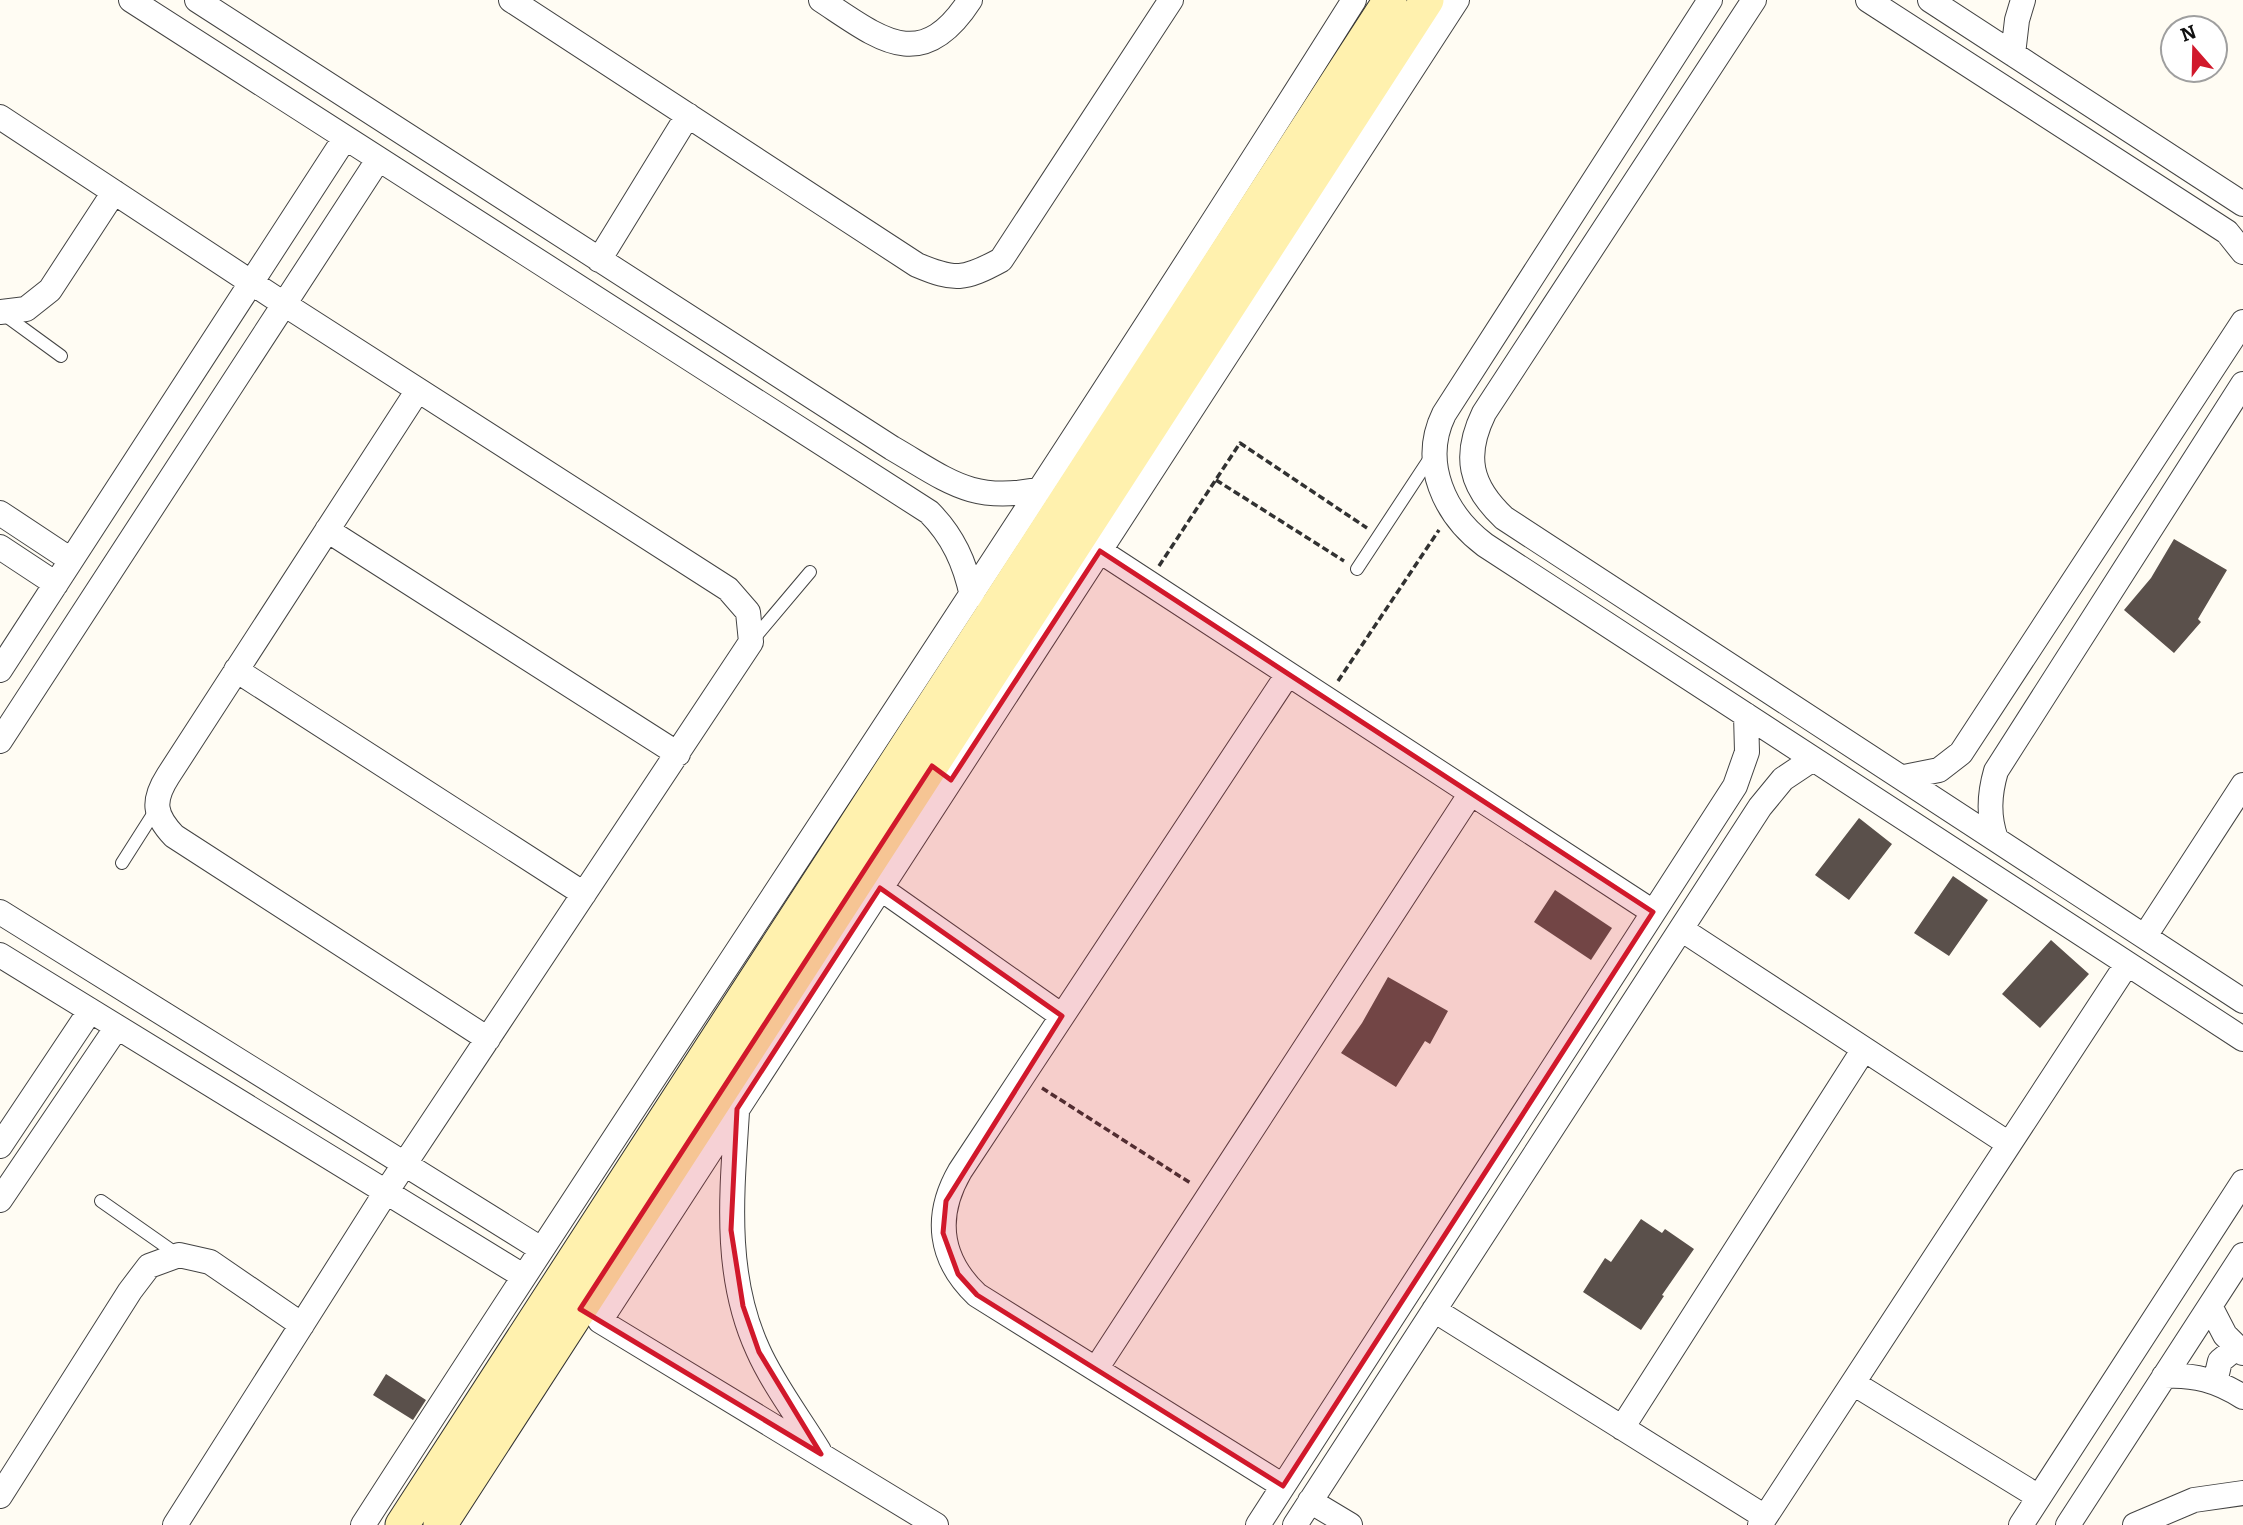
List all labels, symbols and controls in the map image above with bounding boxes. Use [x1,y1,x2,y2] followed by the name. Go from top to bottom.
[2159,14,2229,84] north arrow
[2178,20,2199,47] text: N

